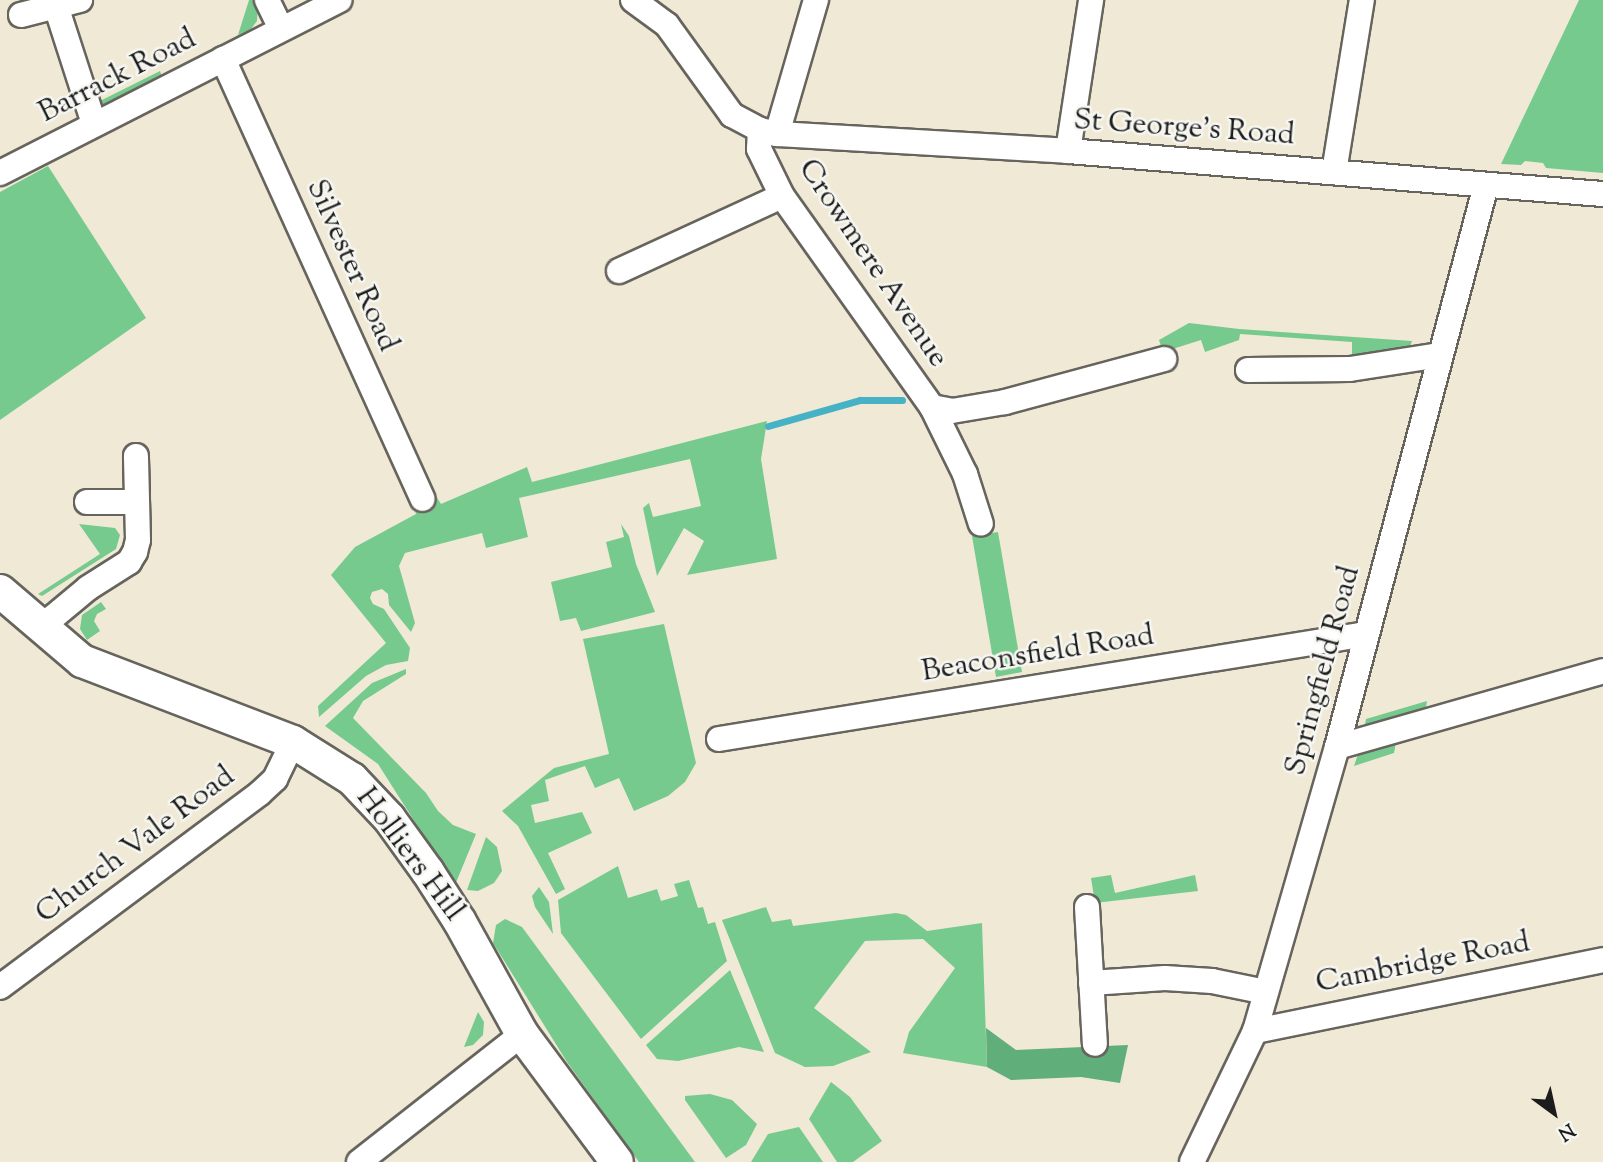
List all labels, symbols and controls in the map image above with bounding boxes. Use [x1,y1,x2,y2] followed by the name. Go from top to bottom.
[33,22,203,132] street label: Barrack Road
[1072,103,1296,155] street label: St George's Road
[789,153,955,375] street label: Crowmere Avenue
[297,174,405,358] street label: Silvester Road
[1279,562,1369,780] street label: Springfield Road
[919,619,1157,691] street label: Beaconsfield Road
[29,760,243,932] street label: Church Vale Road
[347,781,471,929] street label: Holliers Hill
[1313,926,1533,1002] street label: Cambridge Road
[1519,1078,1589,1148] north arrow
[1552,1116,1579,1146] text: N

